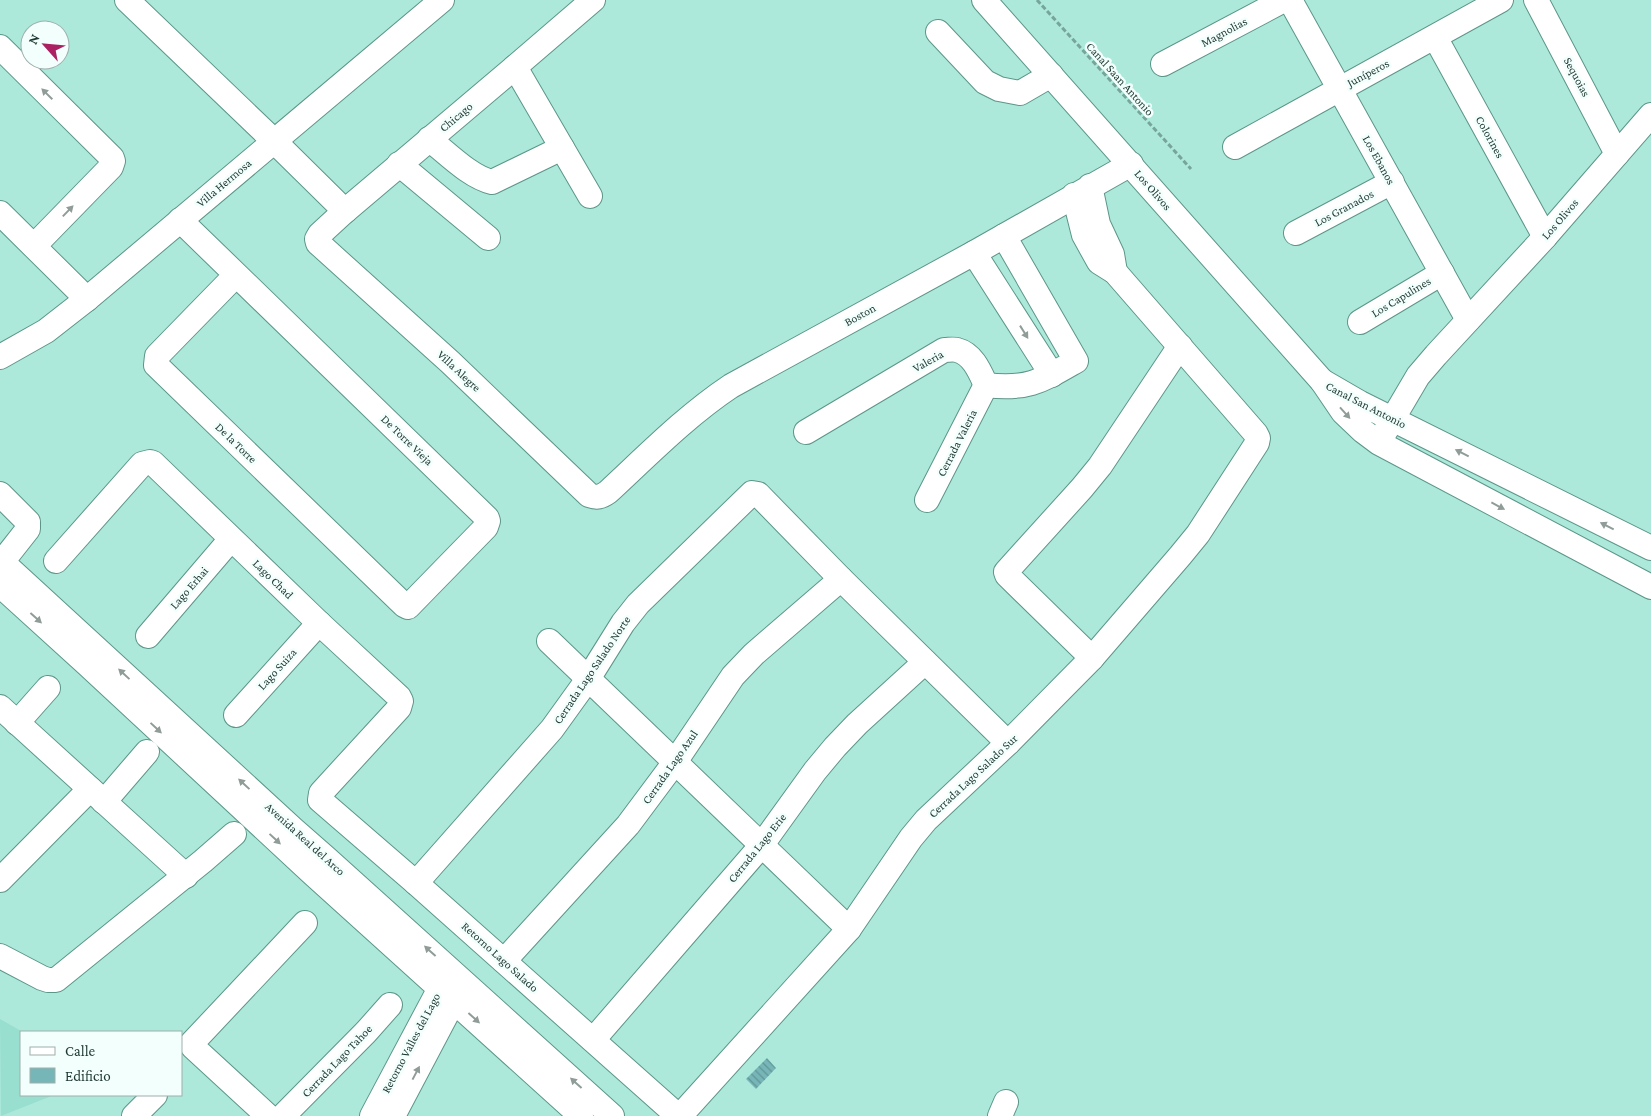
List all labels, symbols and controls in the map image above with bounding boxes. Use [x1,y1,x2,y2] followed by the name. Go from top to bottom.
[1199,14,1250,50] street label: Magnolias
[20,20,70,70] north arrow
[24,31,43,47] text: N
[1083,39,1157,119] street label: Canal Saan Antonio
[1561,55,1593,99] street label: Sequoias
[1344,56,1392,90] street label: Juníperos
[41,88,53,100] one-way arrow
[437,99,475,135] street label: Chicago
[1473,114,1507,161] street label: Colorines
[1360,133,1398,187] street label: Los Ebanos
[194,156,255,210] street label: Villa Hermosa
[1132,167,1175,213] street label: Los Olivos
[1312,186,1376,229] street label: Los Granados
[1539,196,1582,242] street label: Los Olivos
[62,205,74,217] one-way arrow
[1369,274,1434,320] street label: Los Capulines
[842,300,879,329] street label: Boston
[1020,325,1029,339] one-way arrow
[434,347,484,395] street label: Villa Alegre
[910,347,946,375] street label: Valeria
[1323,379,1409,431] street label: Canal San Antonio
[934,407,980,479] street label: Cerrada Valeria
[1339,407,1351,419] one-way arrow
[378,412,436,469] street label: De Torre Vieja
[212,420,260,466] street label: De la Torre
[1455,449,1469,457] one-way arrow
[1491,502,1505,510] one-way arrow
[1600,522,1615,530] one-way arrow
[250,556,297,602] street label: Lago Chad
[167,564,211,612] street label: Lago Erhai
[30,612,42,624] one-way arrow
[551,613,633,727] street label: Cerrada Lago Salado Norte
[255,645,300,693] street label: Lago Suiza
[119,668,131,680] one-way arrow
[150,722,162,734] one-way arrow
[639,727,701,807] street label: Cerrada Lago Azul
[926,731,1021,821] street label: Cerrada Lago Salado Sur
[238,778,250,790] one-way arrow
[262,800,348,878] street label: Avenida Real del Arco
[725,811,789,885] street label: Cerrada Lago Erie
[269,833,281,845] one-way arrow
[459,919,541,995] street label: Retorno Lago Salado
[424,945,436,957] one-way arrow
[379,991,443,1095] street label: Retorno Valles del Lago
[467,1012,480,1023] one-way arrow
[299,1022,375,1100] street label: Cerrada Lago Tahoe
[20,1031,182,1096] legend
[65,1043,96,1059] text: Calle
[412,1066,420,1080] one-way arrow
[65,1068,111,1084] text: Edificio
[571,1077,583,1089] one-way arrow

